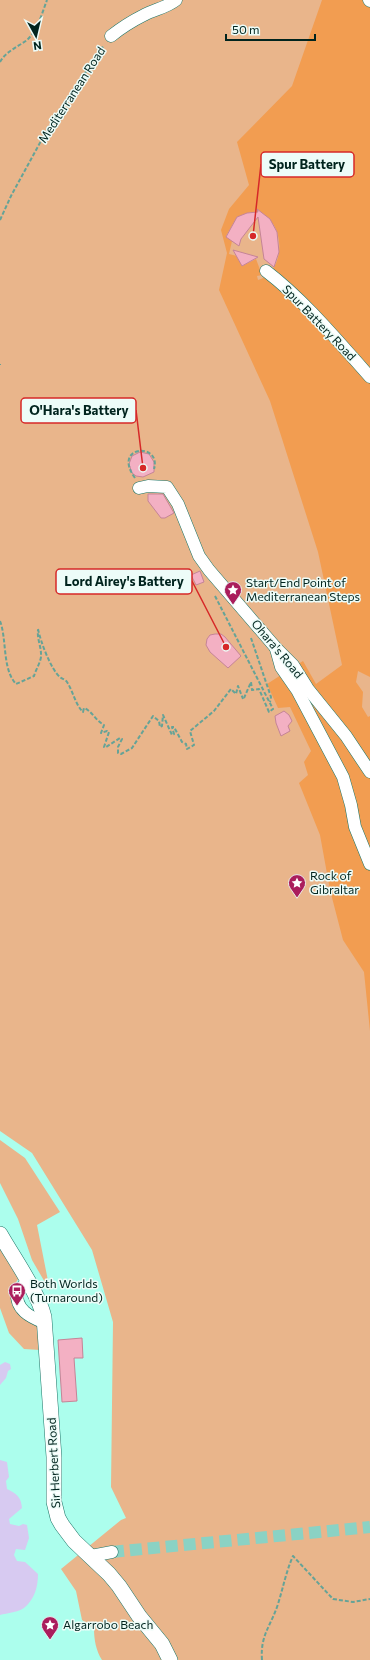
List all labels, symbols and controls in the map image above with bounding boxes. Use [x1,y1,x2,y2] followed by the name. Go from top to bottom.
[16,16,56,56] north arrow
[226,16,315,42] scale bar
[232,22,260,36] text: 50 m
[32,39,42,53] text: N
[35,44,107,145] street label: Mediterranean Road
[261,152,354,177] callout: Spur Battery
[269,156,345,172] text: Spur Battery
[280,282,359,363] street label: Spur Battery Road
[21,398,136,423] callout: O'Hara's Battery
[29,402,129,418] text: O'Hara's Battery
[56,569,192,594] callout: Lord Airey's Battery
[64,573,184,589] text: Lord Airey's Battery
[246,575,360,603] place label: Start/End Point of Mediterranean Steps
[223,580,243,605] place icon: Start/End Point of Mediterranean Steps
[249,616,306,681] street label: Ohara's Road
[310,868,359,896] place label: Rock of Gibraltar
[287,873,307,898] place icon: Rock of Gibraltar
[30,1276,103,1304] place label: Both Worlds (Turnaround)
[7,1281,27,1306] bus stop icon: Both Worlds (Turnaround)
[44,1417,62,1509] street label: Sir Herbert Road
[40,1615,60,1640] place icon: Algarrobo Beach
[63,1617,153,1631] place label: Algarrobo Beach

